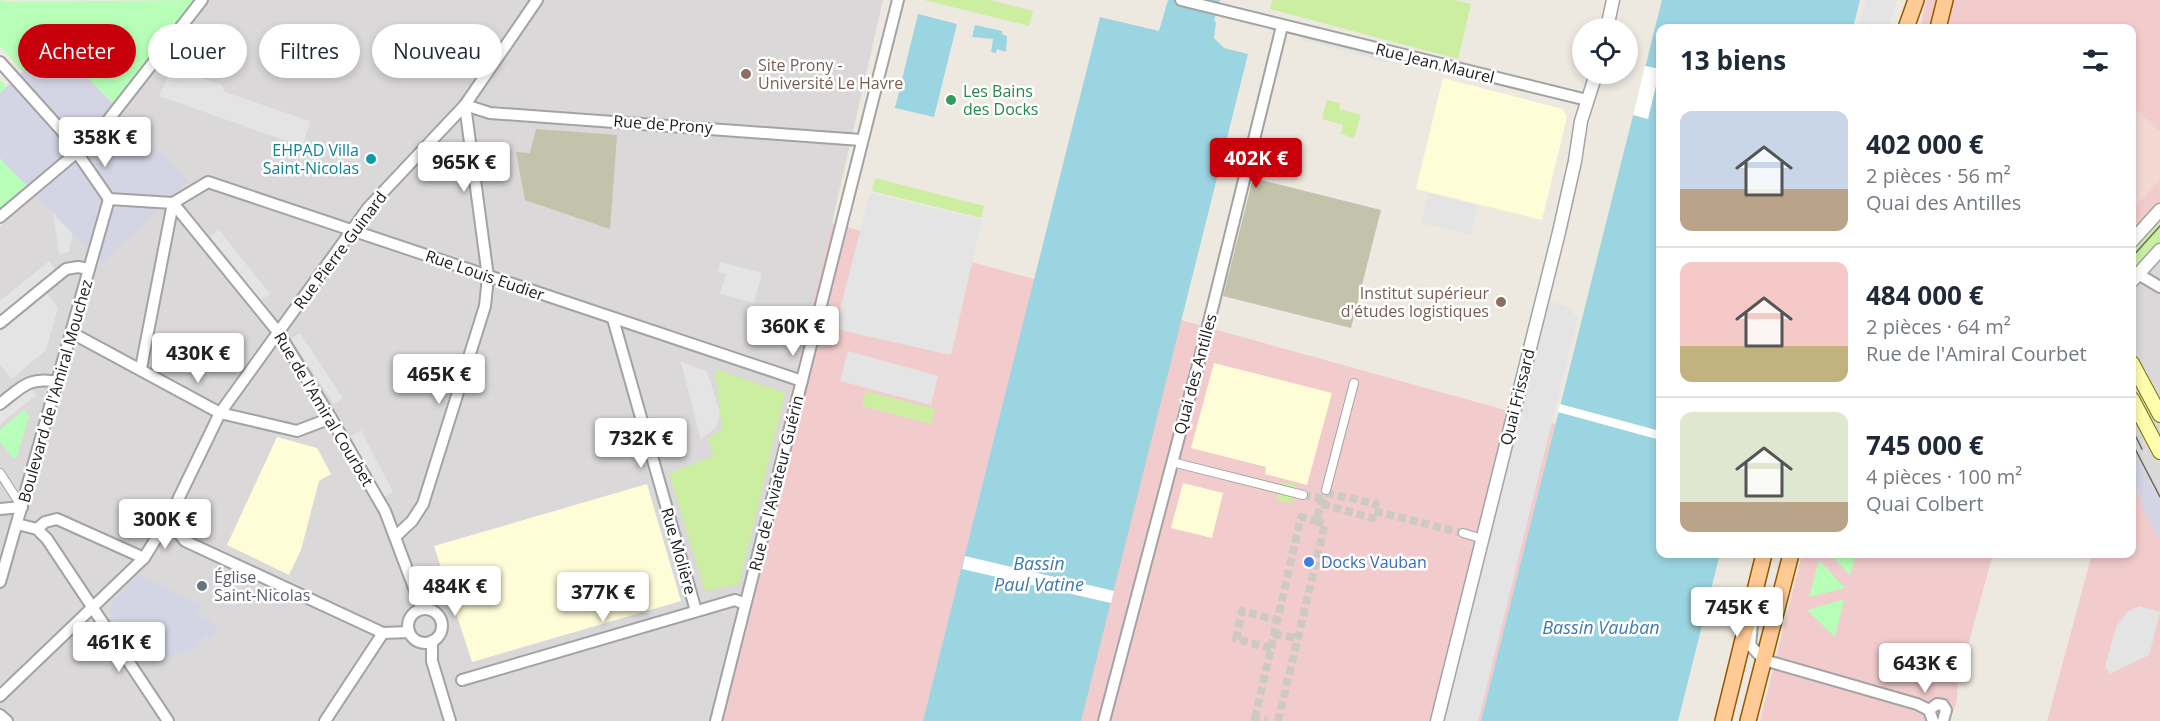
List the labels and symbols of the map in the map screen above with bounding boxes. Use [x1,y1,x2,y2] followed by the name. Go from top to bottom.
[1373,38,1497,88] street label: Rue Jean Maurel
[758,54,903,94] place label: Site Prony - Université Le Havre
[739,67,753,81] marker: Site Prony - Université Le Havre
[963,80,1038,120] place label: Les Bains des Docks
[944,93,958,107] marker: Les Bains des Docks
[613,110,714,139] street label: Rue de Prony
[56,117,154,168] pin: 358K €
[1207,138,1305,189] pin: 402K €
[263,139,359,179] place label: EHPAD Villa Saint-Nicolas
[415,142,513,193] pin: 965K €
[364,152,378,166] marker: EHPAD Villa Saint-Nicolas
[288,187,392,313] street label: Rue Pierre Guinard
[423,244,548,306] street label: Rue Louis Eudier
[13,277,97,505] street label: Boulevard de l'Amiral Mouchez
[1341,282,1489,322] place label: Institut supérieur d'études logistiques
[1494,295,1508,309] marker: Institut supérieur d'études logistiques
[744,306,842,357] pin: 360K €
[1168,311,1222,437] street label: Quai des Antilles
[269,328,379,491] street label: Rue de l'Amiral Courbet
[149,333,247,384] pin: 430K €
[1494,346,1540,448] street label: Quai Frissard
[390,354,488,405] pin: 465K €
[744,393,808,573] street label: Rue de l'Aviateur Guérin
[592,418,690,469] pin: 732K €
[116,499,214,550] pin: 300K €
[656,505,702,597] street label: Rue Molière
[994,551,1084,596] water label: Bassin Paul Vatine
[1321,551,1427,573] place label: Docks Vauban
[1302,555,1316,569] marker: Docks Vauban
[214,566,310,606] place label: Église Saint-Nicolas
[406,566,504,617] pin: 484K €
[554,572,652,623] pin: 377K €
[195,579,209,593] marker: Église Saint-Nicolas
[1688,587,1786,638] pin: 745K €
[1542,615,1660,639] water label: Bassin Vauban
[70,622,168,673] pin: 461K €
[1876,643,1974,694] pin: 643K €

